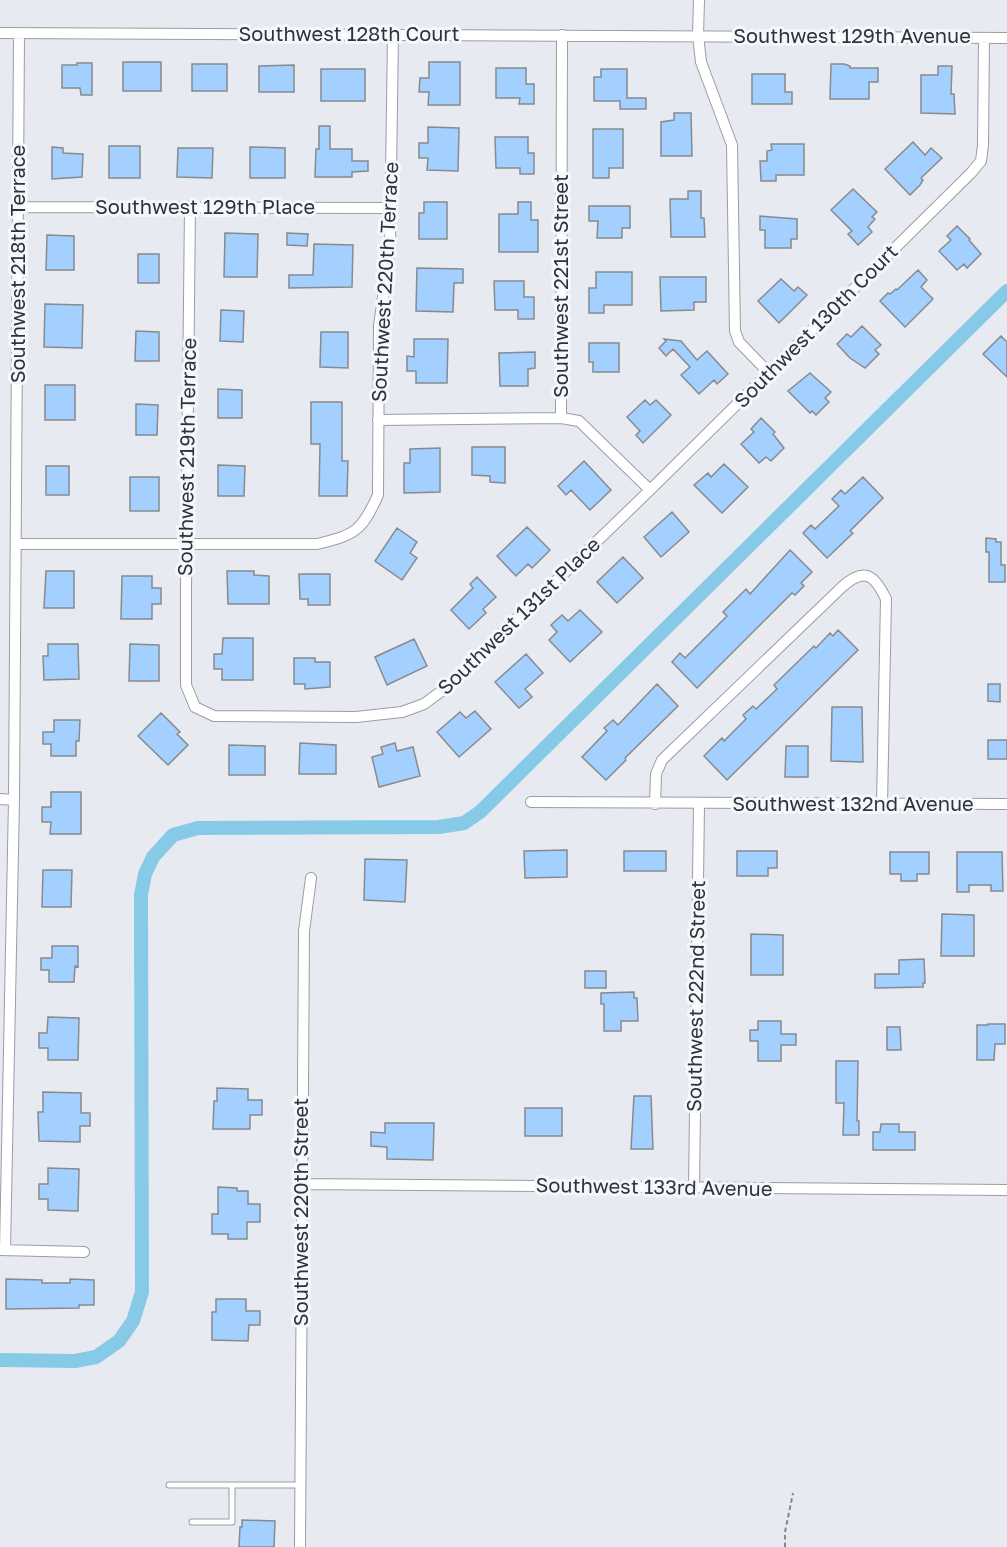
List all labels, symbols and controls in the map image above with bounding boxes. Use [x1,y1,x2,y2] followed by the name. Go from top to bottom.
[239,21,459,45] street label: Southwest 128th Court
[733,23,971,47] street label: Southwest 129th Avenue
[5,145,29,383] street label: Southwest 218th Terrace
[366,161,402,403] street label: Southwest 220th Terrace
[548,174,572,398] street label: Southwest 221st Street
[95,194,315,218] street label: Southwest 129th Place
[729,239,902,412] street label: Southwest 130th Court
[172,338,200,576] street label: Southwest 219th Terrace
[432,532,604,699] street label: Southwest 131st Place
[732,791,974,815] street label: Southwest 132nd Avenue
[681,880,709,1112] street label: Southwest 222nd Street
[288,1098,312,1326] street label: Southwest 220th Street
[535,1172,773,1200] street label: Southwest 133rd Avenue

